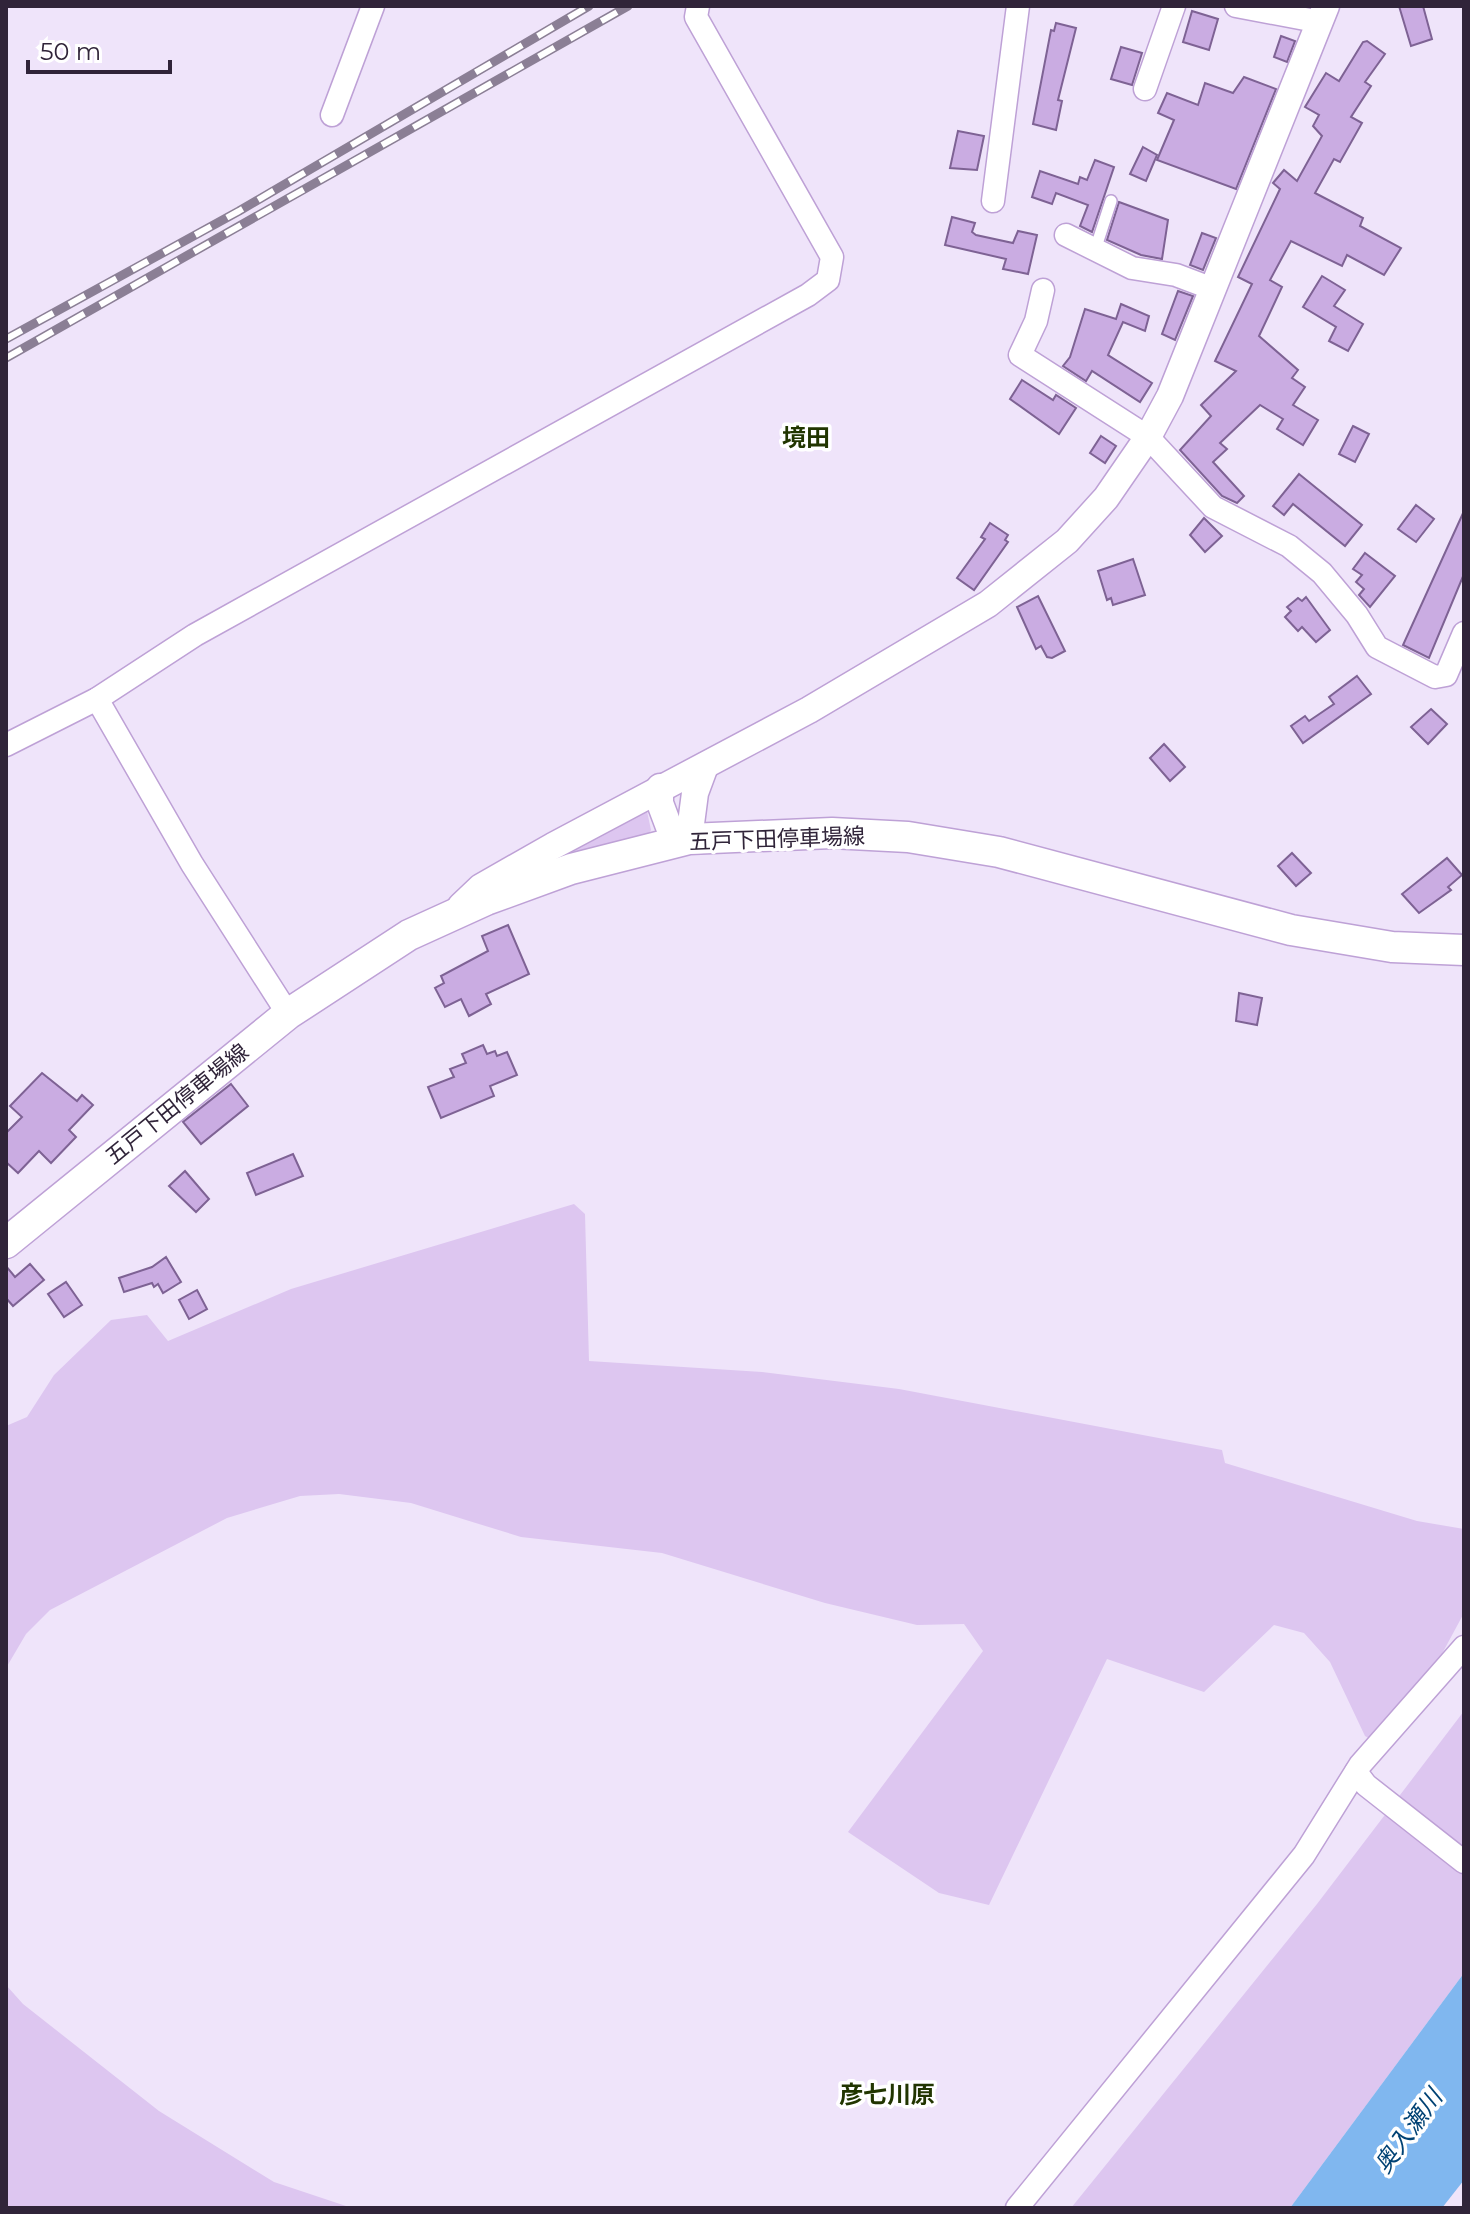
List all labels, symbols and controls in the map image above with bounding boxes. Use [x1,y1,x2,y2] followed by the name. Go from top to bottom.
[28,24,170,74] scale bar
[40,37,101,66] text: 50 m
[782,423,830,452] district label: 境田
[689,822,865,856] street label: 五戸下田停車場線
[100,1038,254,1170] street label: 五戸下田停車場線
[839,2080,935,2109] district label: 彦七川原
[1368,2081,1450,2178] water label: 奥入瀬川

